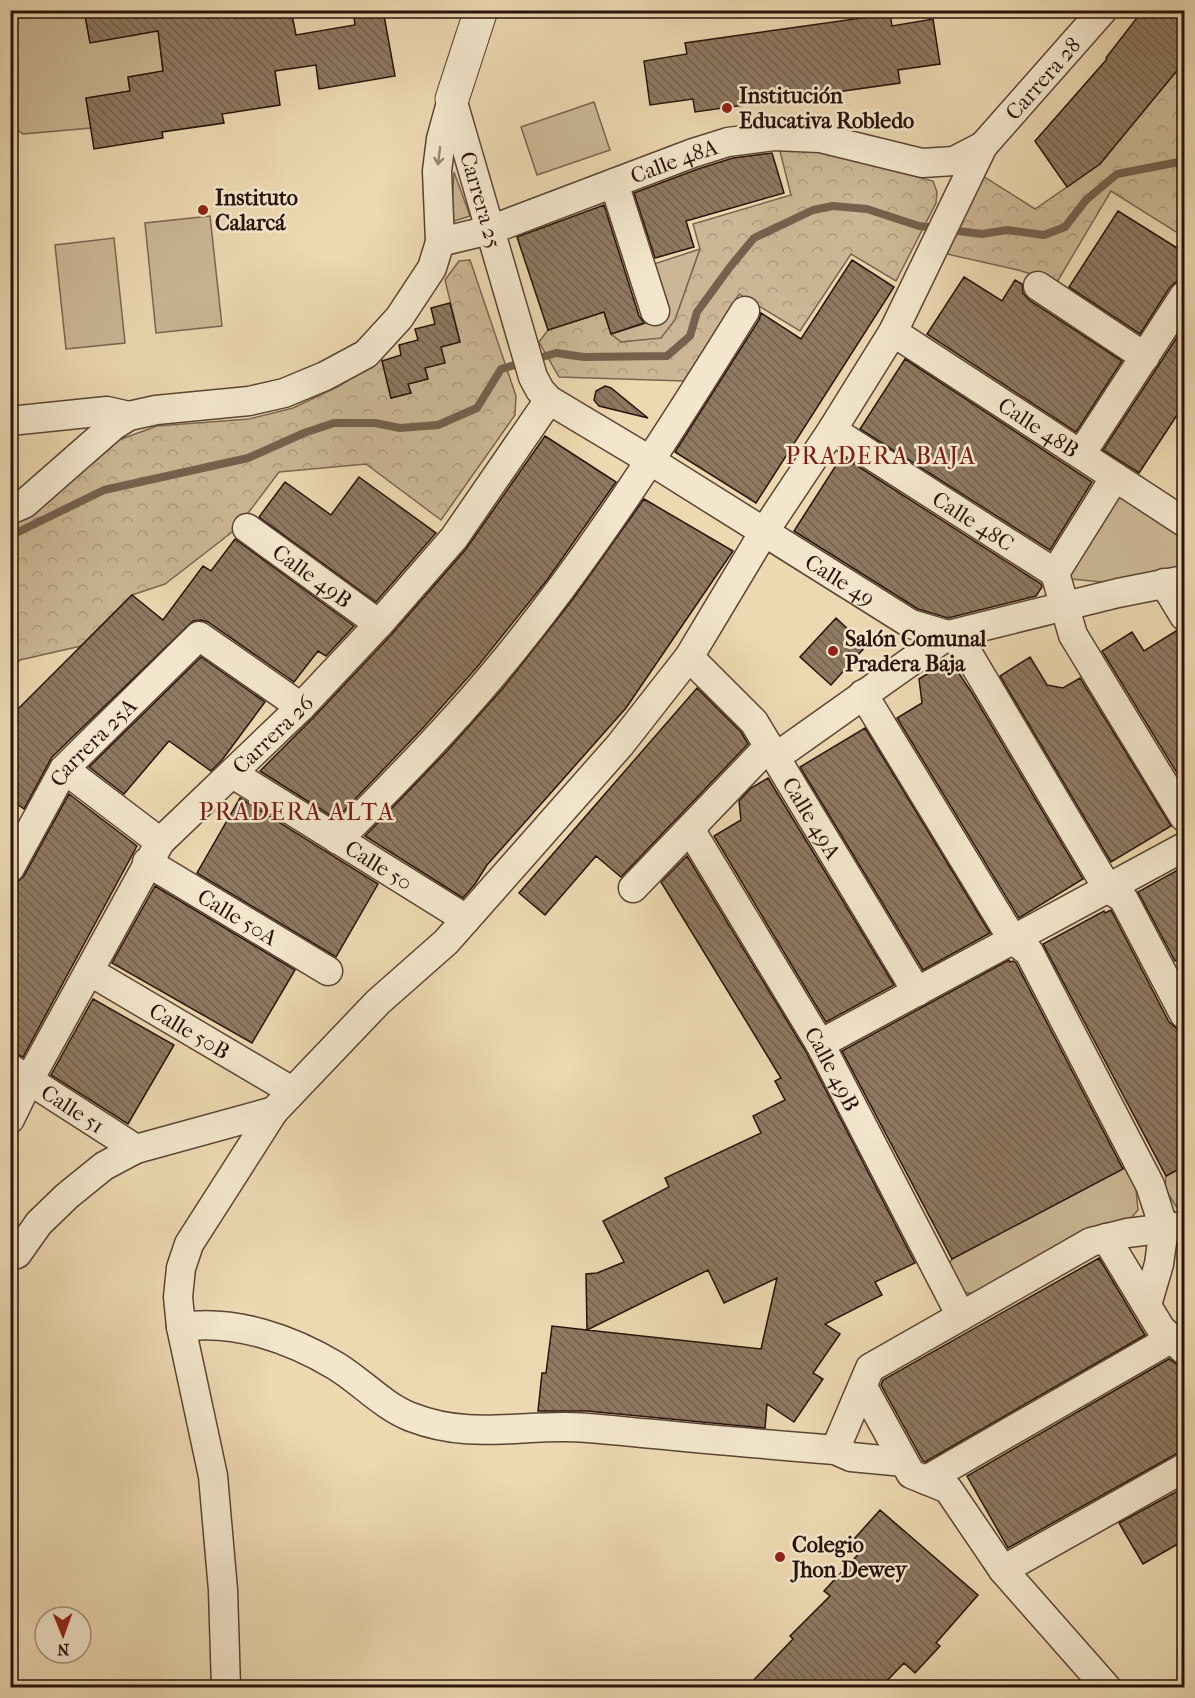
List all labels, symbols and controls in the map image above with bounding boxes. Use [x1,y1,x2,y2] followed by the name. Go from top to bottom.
[1000,32,1087,126] street label: Carrera 28
[739,83,914,134] place label: Institución Educativa Robledo
[720,101,734,115] marker: Institución Educativa Robledo
[627,134,722,190] street label: Calle 48A
[433,146,444,166] one-way arrow
[454,149,507,252] street label: Carrera 25
[215,185,298,236] place label: Instituto Calarcá
[196,203,210,217] marker: Instituto Calarcá
[993,392,1083,464] street label: Calle 48B
[785,442,977,470] district label: PRADERA BAJA
[927,486,1018,557] street label: Calle 48C
[267,539,357,614] street label: Calle 49B
[800,549,879,612] street label: Calle 49
[845,626,987,677] place label: Salón Comunal Pradera Baja
[826,644,840,658] marker: Salón Comunal Pradera Baja
[228,690,319,780] street label: Carrera 26
[45,692,143,791] street label: Carrera 25A
[776,773,846,865] street label: Calle 49A
[199,798,395,826] district label: PRADERA ALTA
[340,835,417,896] street label: Calle 50
[193,884,283,952] street label: Calle 50A
[144,998,234,1065] street label: Calle 50B
[799,1022,864,1116] street label: Calle 49B
[36,1080,109,1139] street label: Calle 51
[790,1532,908,1583] place label: Colegio Jhon Dewey
[773,1550,787,1564] marker: Colegio Jhon Dewey
[33,1605,93,1665] north arrow
[56,1640,69,1659] text: N

